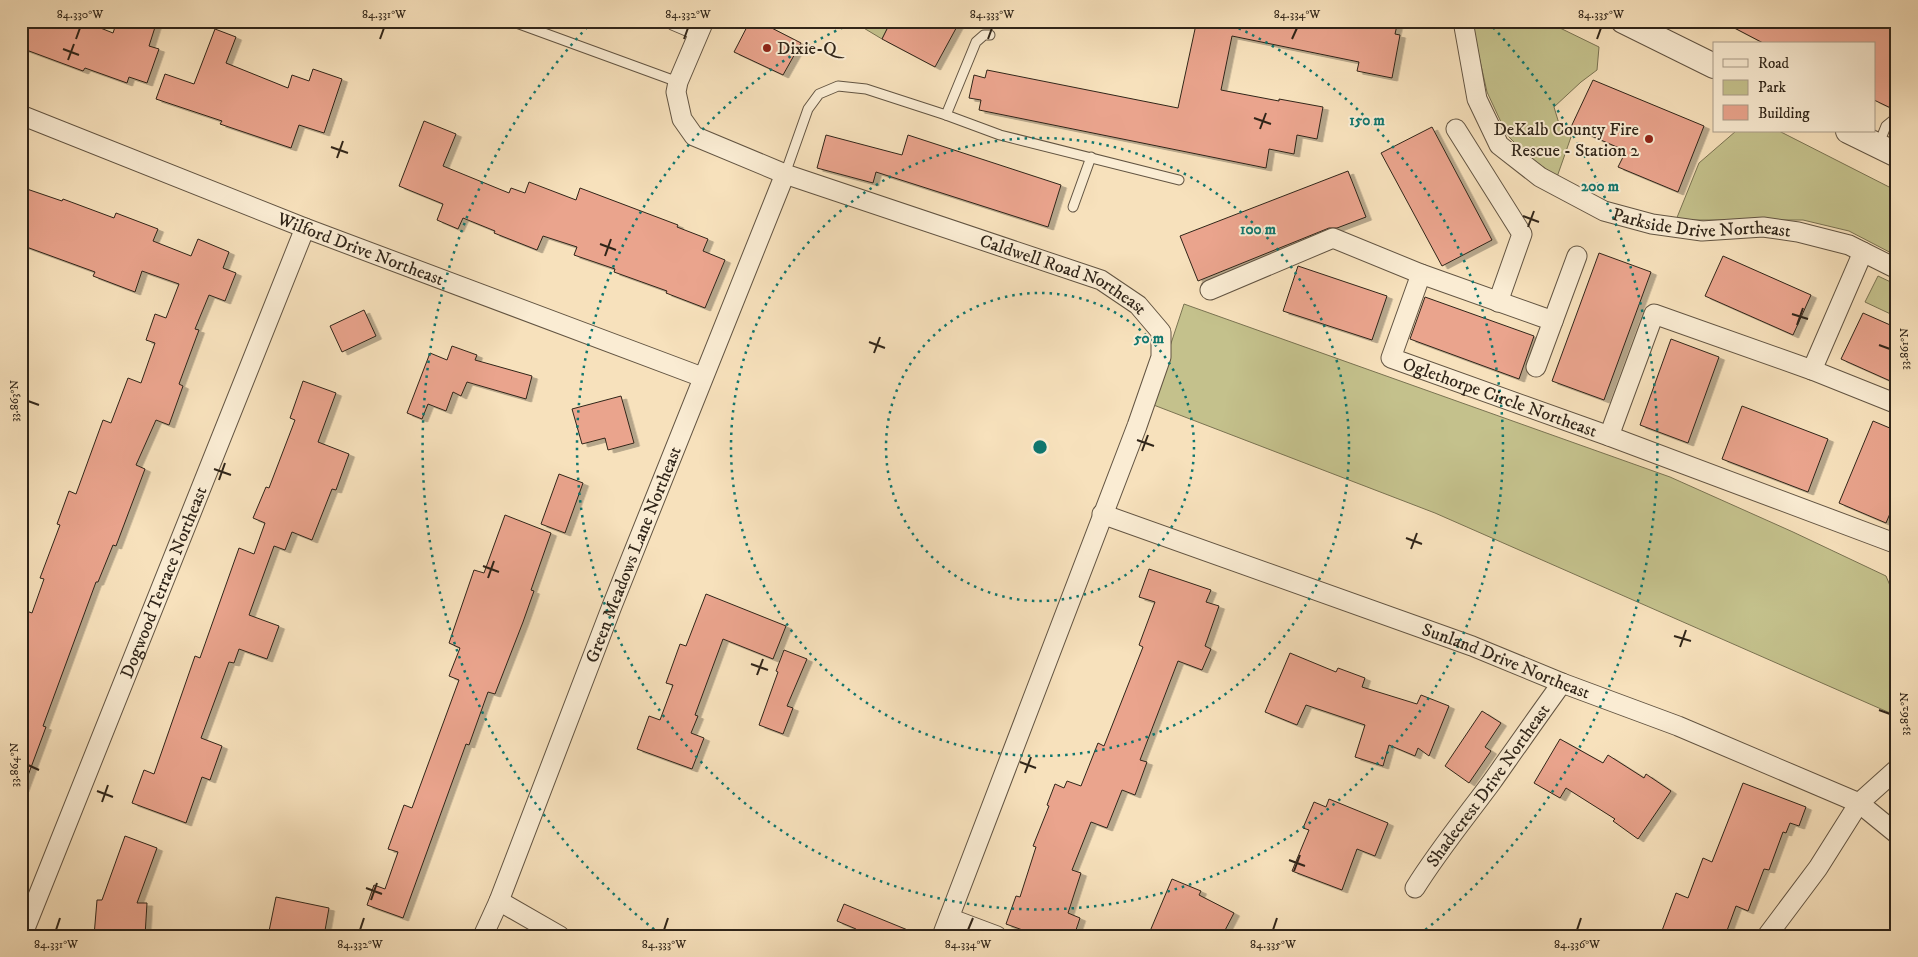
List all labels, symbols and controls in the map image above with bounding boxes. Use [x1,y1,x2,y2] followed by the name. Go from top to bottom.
[57,7,104,22] text: 84.330°W
[362,7,407,22] text: 84.331°W
[665,7,712,22] text: 84.332°W
[970,7,1015,22] text: 84.333°W
[1274,7,1321,22] text: 84.334°W
[1578,7,1625,22] text: 84.335°W
[777,38,845,60] place label: Dixie-Q
[761,42,773,54] marker: Dixie-Q
[1713,42,1876,132] legend
[1758,54,1790,73] text: Road
[1758,78,1787,97] text: Park
[1758,104,1810,123] text: Building
[1349,111,1385,130] text: 150 m
[1493,119,1639,162] place label: DeKalb County Fire Rescue - Station 2
[1643,133,1655,145] marker: DeKalb County Fire Rescue - Station 2
[1581,177,1620,196] text: 200 m
[1610,204,1793,243] street label: Parkside Drive Northeast
[273,208,447,291] street label: Wilford Drive Northeast
[1240,220,1277,239] text: 100 m
[977,230,1151,320] street label: Caldwell Road Northeast
[1897,328,1912,370] text: 33.861°N
[1133,329,1165,348] text: 50 m
[1400,353,1600,443] street label: Oglethorpe Circle Northeast
[7,380,22,422] text: 33.863°N
[1031,438,1049,456] centre of rings
[581,443,687,666] street label: Green Meadows Lane Northeast
[116,483,213,682] street label: Dogwood Terrace Northeast
[1419,619,1593,704] street label: Sunland Drive Northeast
[1897,692,1912,736] text: 33.862°N
[1422,700,1555,872] street label: Shadecrest Drive Northeast
[7,743,22,787] text: 33.864°N
[34,937,79,952] text: 84.331°W
[337,937,384,952] text: 84.332°W
[642,937,687,952] text: 84.333°W
[945,937,992,952] text: 84.334°W
[1250,937,1297,952] text: 84.335°W
[1554,937,1601,952] text: 84.336°W

